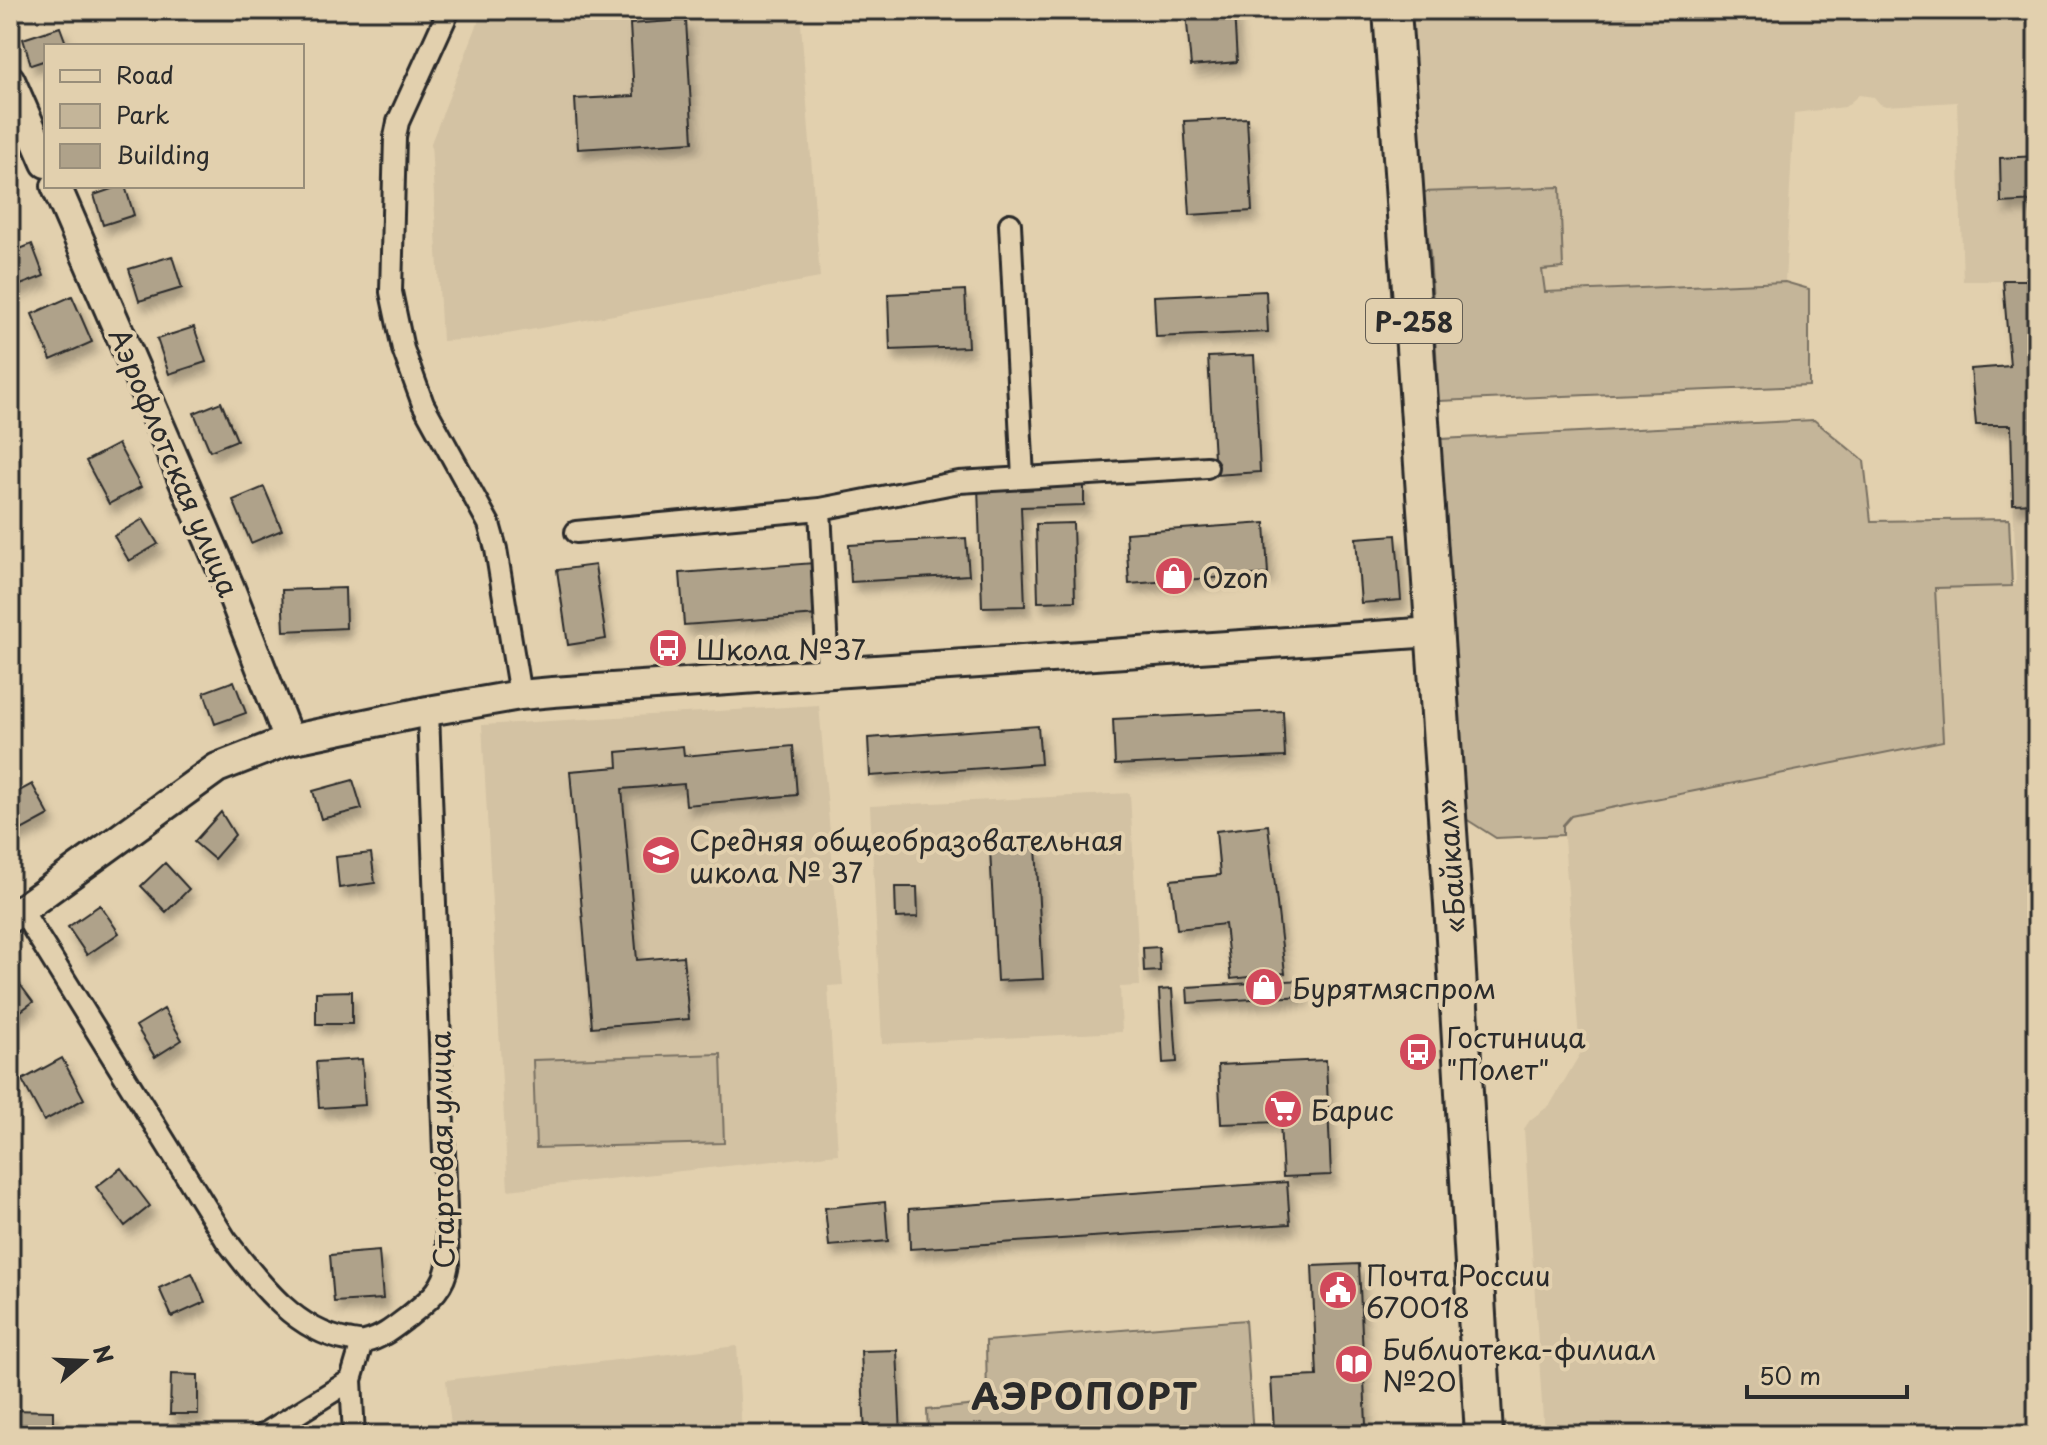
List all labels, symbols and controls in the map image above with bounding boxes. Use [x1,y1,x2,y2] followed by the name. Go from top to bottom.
[44,44,304,188] legend
[116,56,174,92] text: Road
[116,96,170,132] text: Park
[116,136,210,172] text: Building
[1366,299,1462,343] road number: Р-258
[99,321,251,603] street label: Аэрофлотская улица
[1153,555,1195,597] shop icon: Ozon
[1202,555,1269,598] place label: Ozon
[647,627,689,669] bus stop icon: Школа №37
[696,627,866,670] place label: Школа №37
[1424,798,1476,934] street label: «Байкал»
[689,818,1124,893] place label: Средняя общеобразовательная школа № 37
[640,834,682,876] school or university icon: Средняя общеобразовательная школа № 37
[1243,966,1285,1008] shop icon: Бурятмяспром
[1292,966,1496,1009] place label: Бурятмяспром
[1446,1015,1586,1090] place label: Гостиница "Полет"
[417,1031,465,1269] street label: Стартовая улица
[1397,1031,1439,1073] bus stop icon: Гостиница "Полет"
[1262,1088,1304,1130] supermarket icon: Барис
[1311,1088,1394,1131] place label: Барис
[1366,1253,1550,1328] place label: Почта России 670018
[1317,1269,1359,1311] public building icon: Почта России 670018
[44,1321,124,1401] north arrow
[1382,1327,1656,1402] place label: Библиотека-филиал №20
[86,1340,123,1368] text: N
[1333,1343,1375,1385] library icon: Библиотека-филиал №20
[1747,1349,1907,1399] scale bar
[1759,1357,1821,1393] text: 50 m
[971,1368,1199,1422] district label: АЭРОПОРТ

